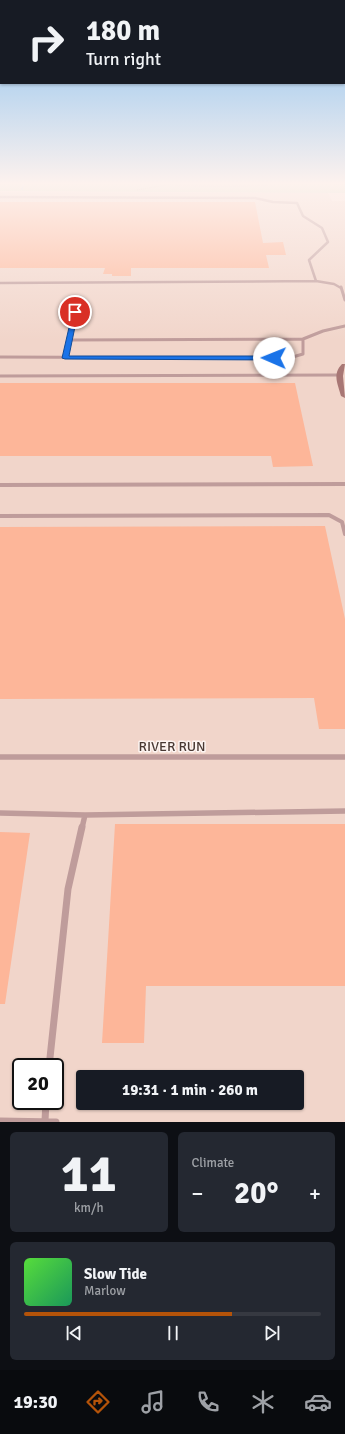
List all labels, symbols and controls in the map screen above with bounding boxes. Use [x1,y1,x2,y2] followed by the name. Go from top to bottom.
[86,14,160,48] text: 180 m
[20,16,72,68] icon: right
[86,48,161,70] text: Turn right
[58,295,92,329] pin
[64,301,86,323] icon: arrive
[253,337,295,379] position arrow
[138,738,206,755] street label: RIVER RUN
[12,1058,64,1110] speed limit sign: 20
[122,1081,258,1099] text: 19:31 · 1 min · 260 m
[61,1142,117,1206] text: 11
[192,1155,234,1171] text: Climate
[234,1175,278,1212] text: 20°
[192,1180,203,1207] text: −
[309,1180,321,1207] text: +
[74,1200,103,1216] text: km/h
[84,1265,147,1283] text: Slow Tide
[84,1283,126,1299] text: Marlow
[63,1322,85,1344] icon: previous
[162,1322,184,1344] icon: pause
[261,1322,283,1344] icon: next
[84,1388,112,1416] icon: directions
[139,1388,167,1416] icon: music
[194,1388,222,1416] icon: phone
[249,1388,277,1416] icon: climate
[304,1388,332,1416] icon: car
[13,1391,58,1413] text: 19:30

